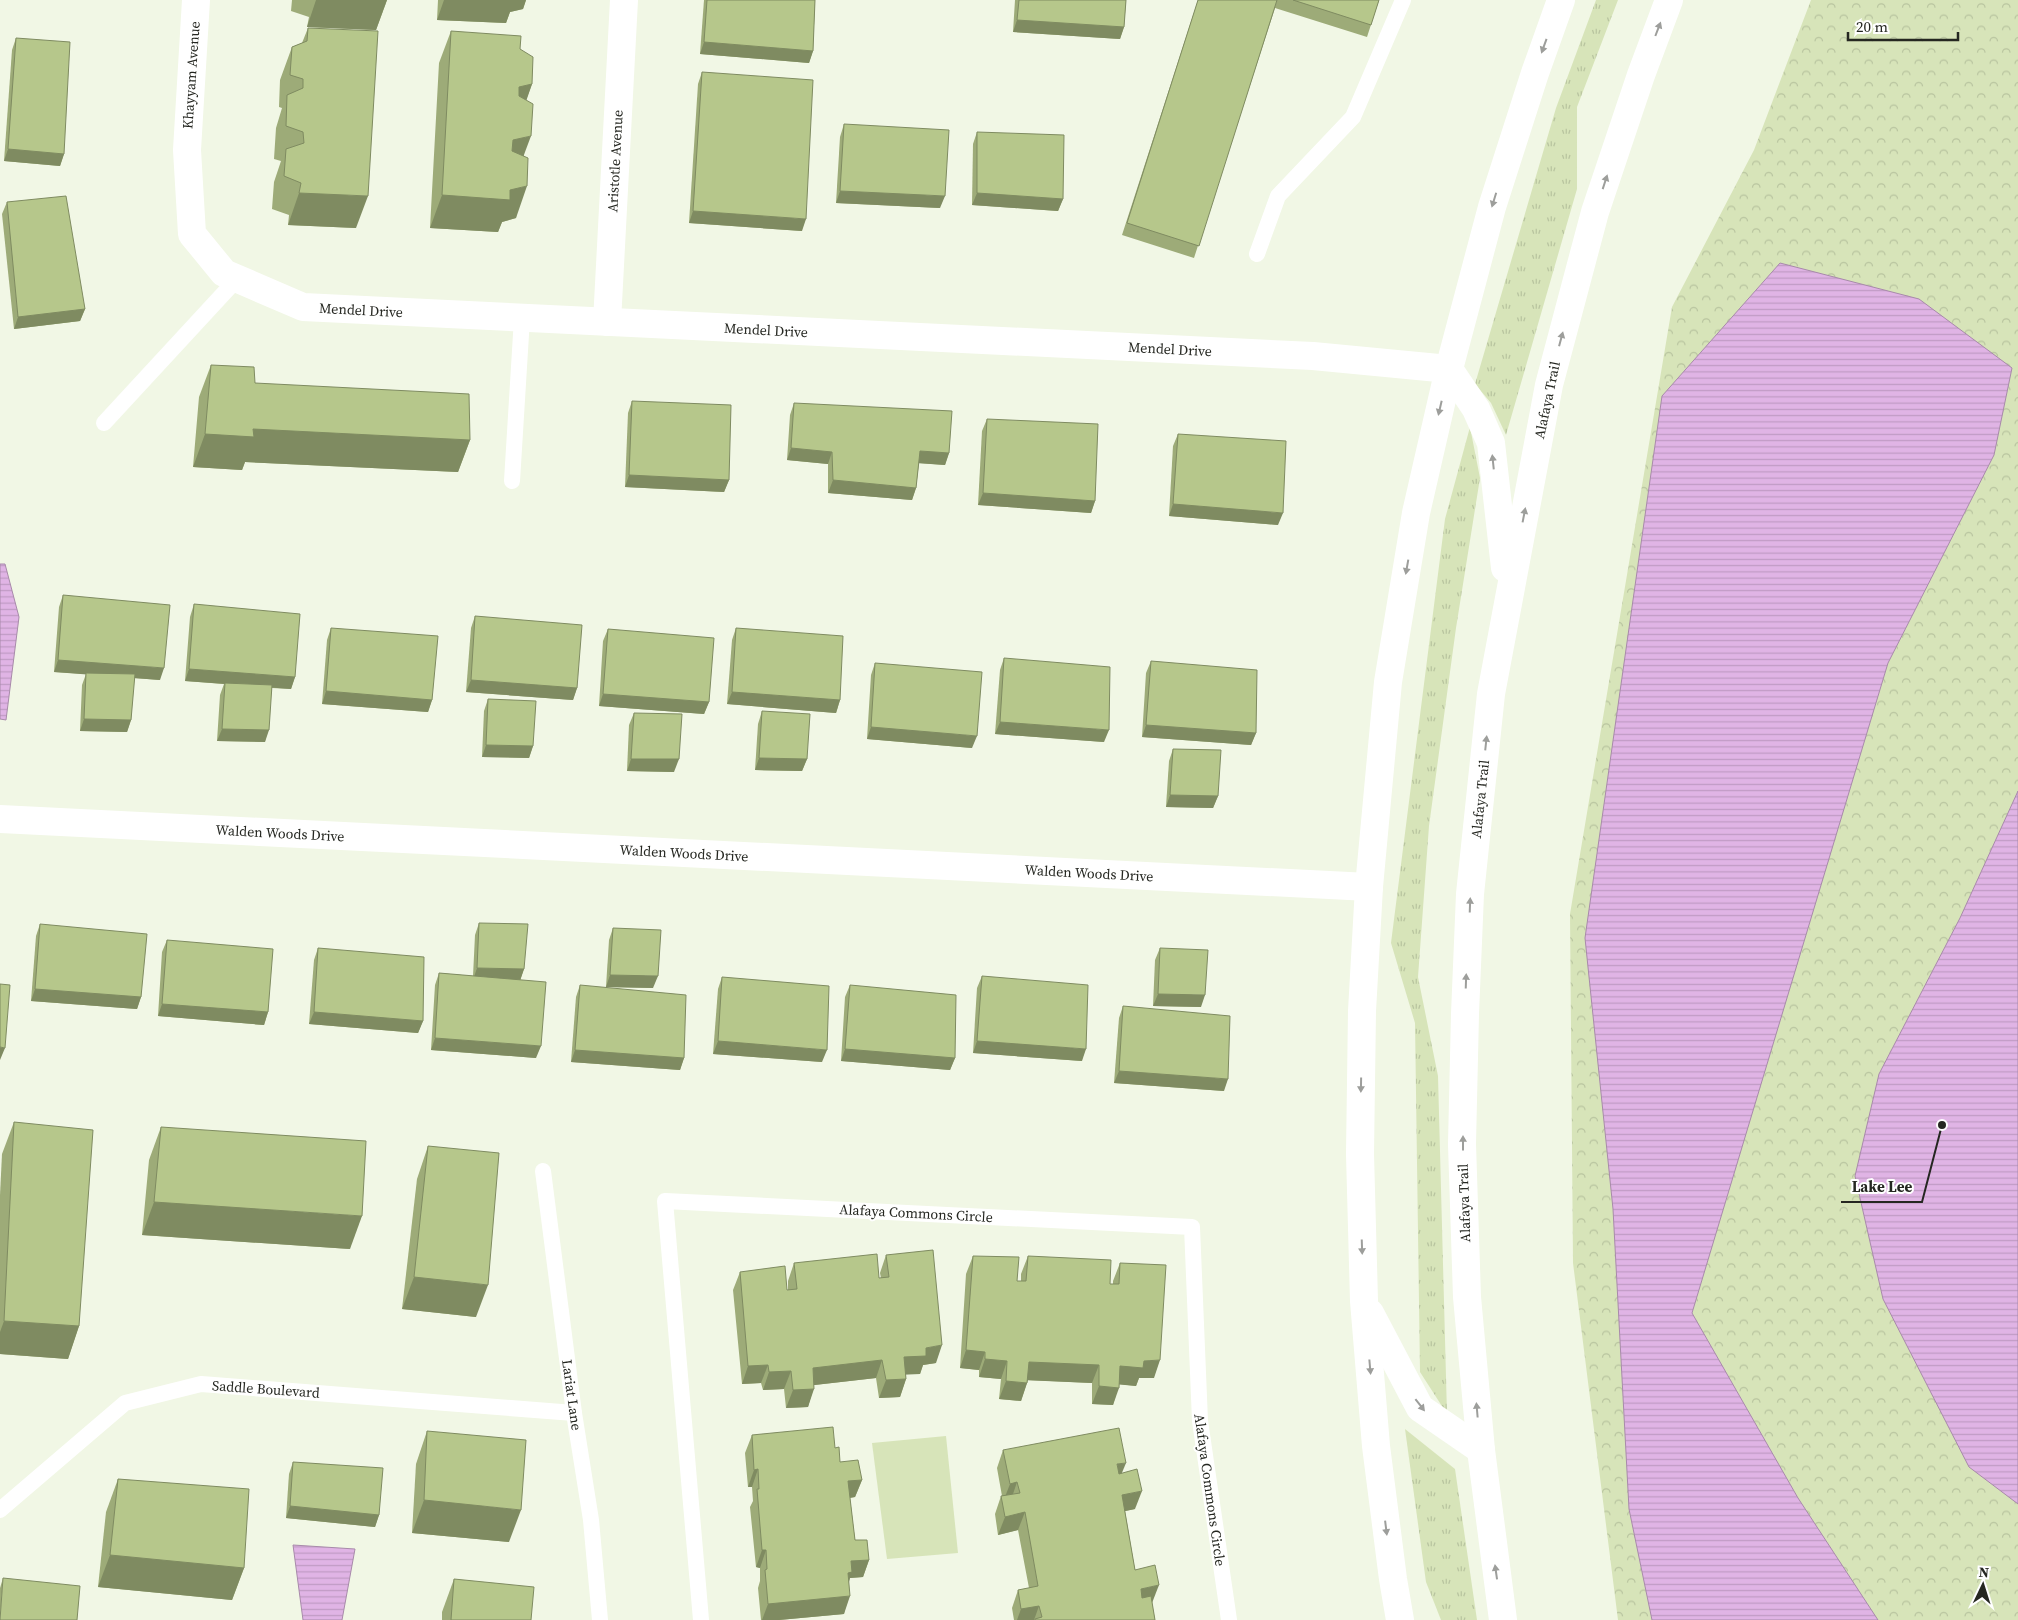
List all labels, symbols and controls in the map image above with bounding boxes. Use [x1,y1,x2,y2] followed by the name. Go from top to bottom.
[1848,10,1958,42] scale bar
[1856,16,1888,37] text: 20 m
[177,20,205,130] street label: Khayyam Avenue
[1654,21,1662,36] one-way arrow
[1540,39,1548,54] one-way arrow
[602,109,628,213] street label: Aristotle Avenue
[1602,175,1609,190] one-way arrow
[1489,193,1497,208] one-way arrow
[318,298,404,322] street label: Mendel Drive
[723,318,809,342] street label: Mendel Drive
[1557,331,1565,346] one-way arrow
[1127,337,1213,361] street label: Mendel Drive
[1529,359,1565,441] street label: Alafaya Trail
[1436,401,1444,416] one-way arrow
[1489,453,1497,469] one-way arrow
[1520,507,1528,522] one-way arrow
[1403,560,1411,576] one-way arrow
[1482,735,1490,751] one-way arrow
[1466,759,1494,839] street label: Alafaya Trail
[215,820,345,846] street label: Walden Woods Drive
[619,840,749,866] street label: Walden Woods Drive
[1024,860,1154,886] street label: Walden Woods Drive
[1466,897,1474,913] one-way arrow
[1463,973,1471,989] one-way arrow
[1357,1077,1365,1093] one-way arrow
[1458,1135,1466,1151] one-way arrow
[1453,1163,1475,1243] street label: Alafaya Trail
[1841,1172,1922,1202] callout: Lake Lee
[1852,1176,1913,1197] text: Lake Lee
[839,1199,993,1227] street label: Alafaya Commons Circle
[1359,1239,1367,1255] one-way arrow
[557,1358,587,1432] street label: Lariat Lane
[1366,1359,1374,1375] one-way arrow
[211,1375,321,1403] street label: Saddle Boulevard
[1415,1398,1425,1412] one-way arrow
[1473,1402,1481,1418] one-way arrow
[1189,1412,1231,1568] street label: Alafaya Commons Circle
[1382,1521,1390,1537] one-way arrow
[1958,1560,2008,1610] north arrow
[1978,1562,1990,1582] text: N
[1492,1563,1500,1579] one-way arrow

